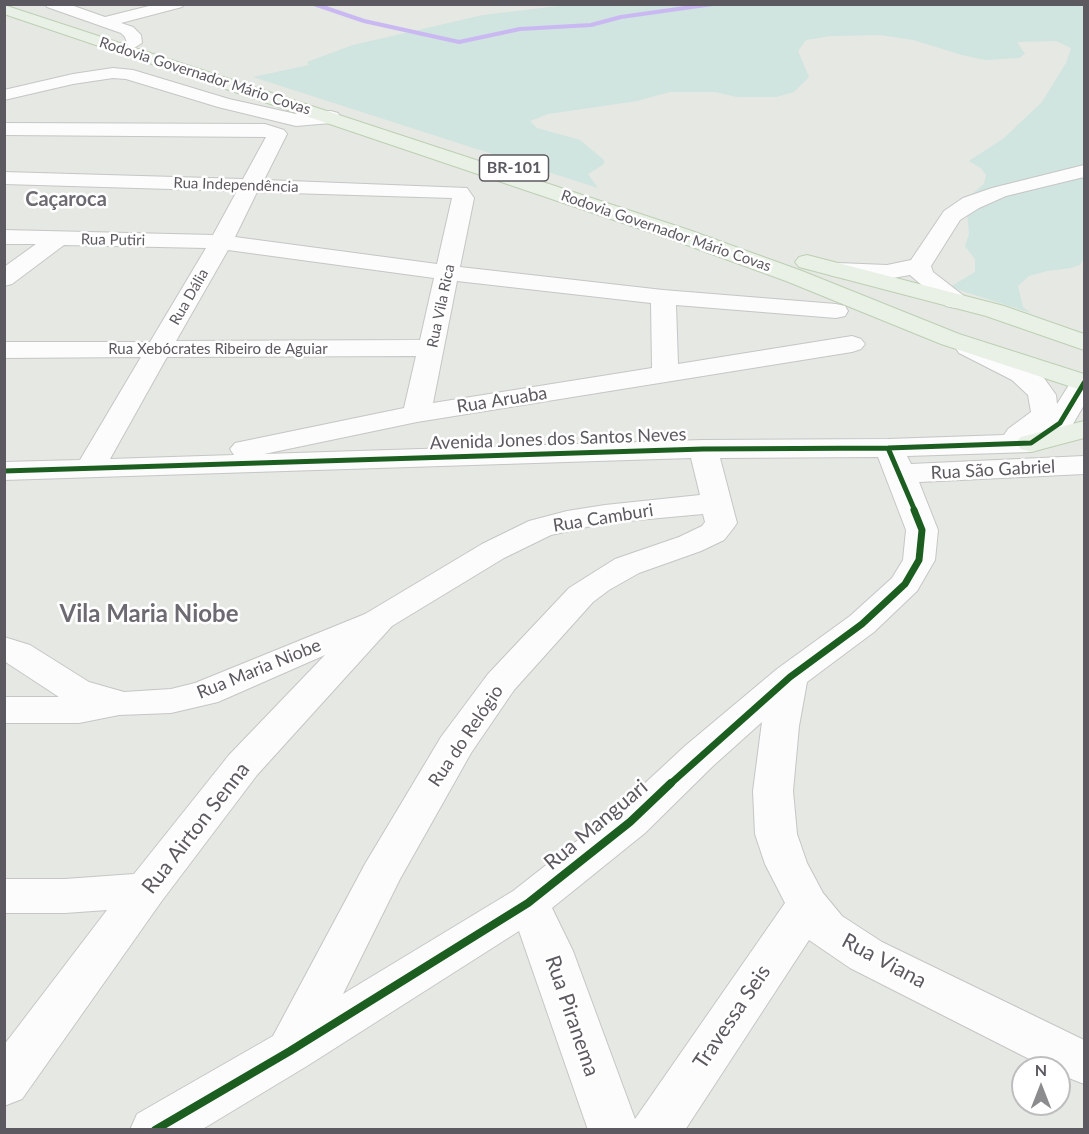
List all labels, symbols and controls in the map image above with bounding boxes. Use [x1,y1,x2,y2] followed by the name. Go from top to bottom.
[97,33,313,119] street label: Rodovia Governador Mário Covas
[480,155,548,181] road number: BR-101
[173,174,299,196] street label: Rua Independência
[559,186,773,276] street label: Rodovia Governador Mário Covas
[25,188,107,212] district label: Caçaroca
[81,230,145,250] street label: Rua Putiri
[423,263,459,349] street label: Rua Vila Rica
[166,266,212,328] street label: Rua Dália
[108,340,328,358] street label: Rua Xebócrates Ribeiro de Aguiar
[455,382,549,418] street label: Rua Aruaba
[429,424,687,454] street label: Avenida Jones dos Santos Neves
[930,456,1056,484] street label: Rua São Gabriel
[551,499,655,537] street label: Rua Camburi
[60,600,238,628] district label: Vila Maria Niobe
[194,634,324,704] street label: Rua Maria Niobe
[424,681,508,791] street label: Rua do Relógio
[137,757,255,899] street label: Rua Airton Senna
[539,774,653,876] street label: Rua Manguari
[837,928,931,994] street label: Rua Viana
[540,952,604,1080] street label: Rua Piranema
[688,960,776,1074] street label: Travessa Seis
[1011,1056,1071,1116] north arrow
[1035,1060,1047,1079] text: N

